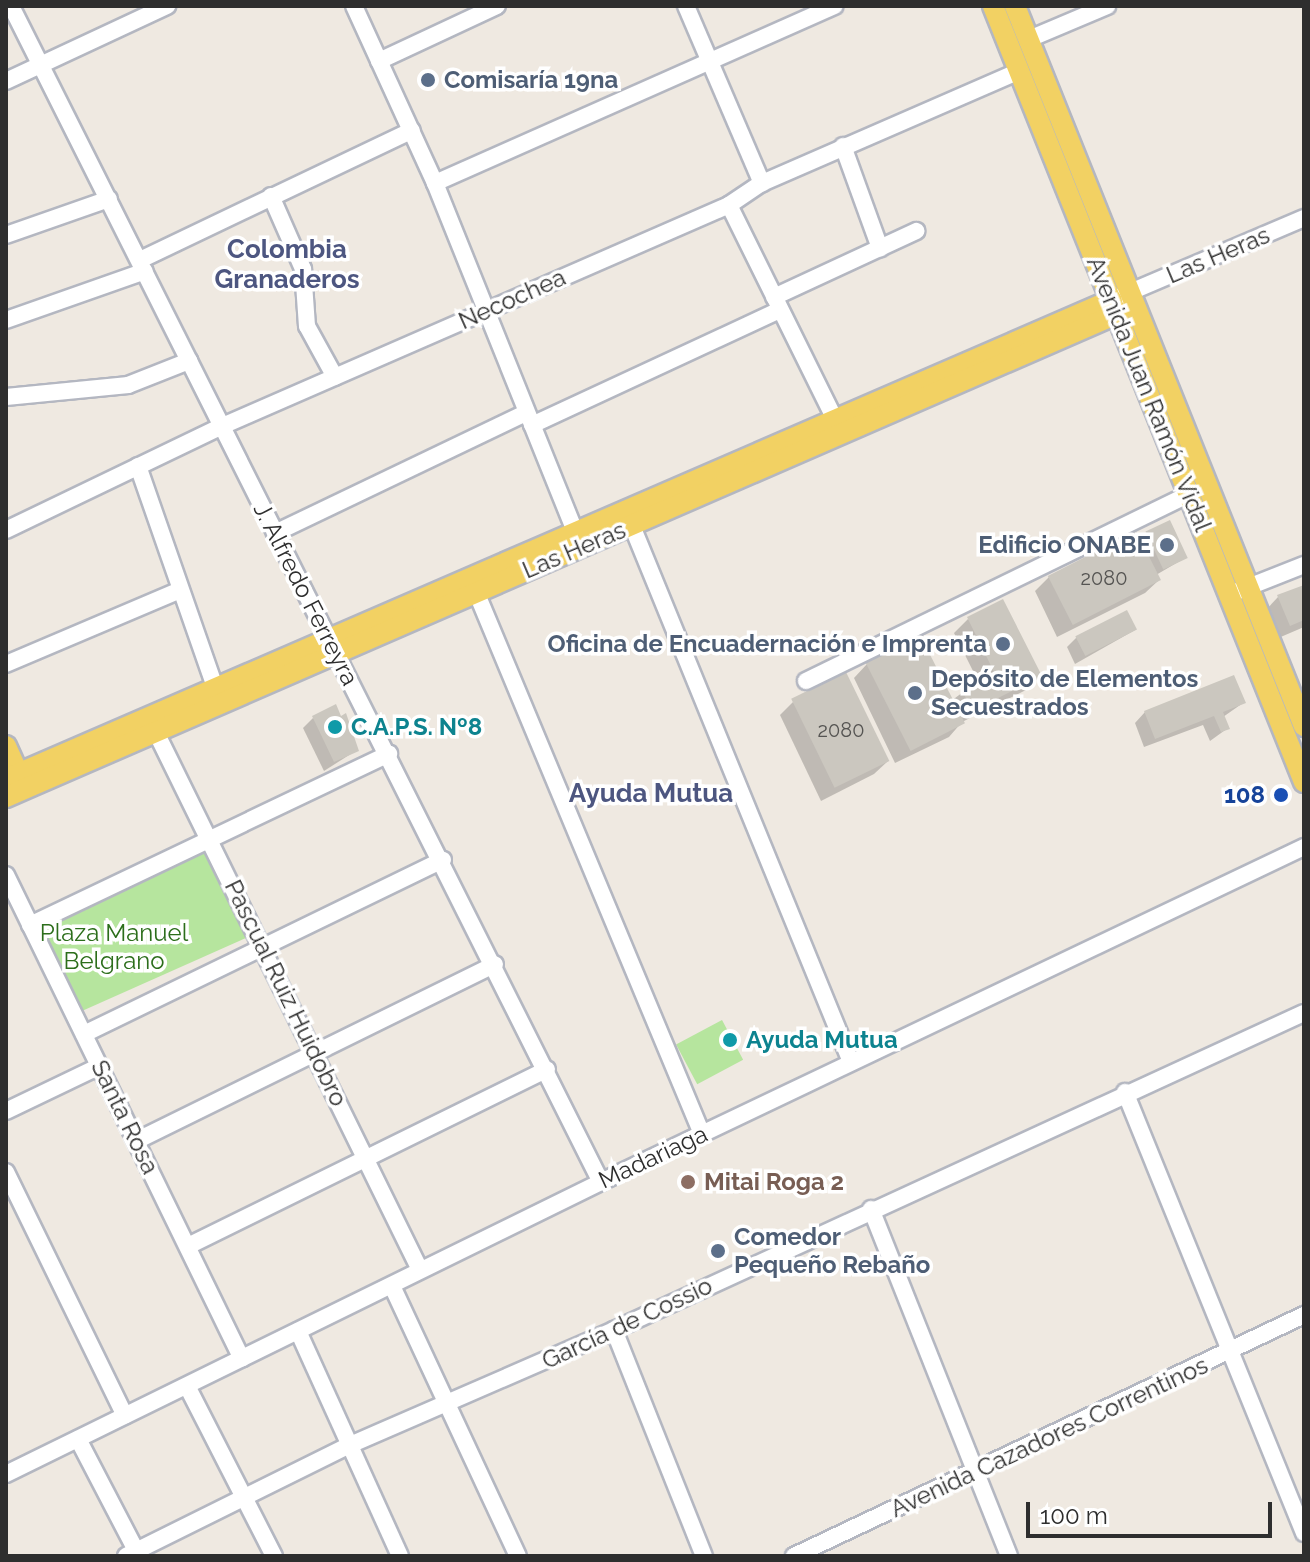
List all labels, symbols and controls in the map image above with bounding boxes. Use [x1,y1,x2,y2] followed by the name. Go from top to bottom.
[444,66,618,94] place label: Comisaría 19na
[419,71,437,89] marker: Comisaría 19na
[1162,220,1274,290] street label: Las Heras
[214,234,360,296] district label: Colombia Granaderos
[1080,252,1218,536] street label: Avenida Juan Ramón Vidal
[454,263,570,335] street label: Necochea
[247,497,365,691] street label: J. Alfredo Ferreyra
[518,515,630,585] street label: Las Heras
[978,531,1151,559] place label: Edificio ONABE
[1158,536,1176,554] marker: Edificio ONABE
[1081,566,1127,590] house number: 2080
[548,630,987,658] place label: Oficina de Encuadernación e Imprenta
[994,635,1012,653] marker: Oficina de Encuadernación e Imprenta
[931,665,1198,721] place label: Depósito de Elementos Secuestrados
[906,684,924,702] marker: Depósito de Elementos Secuestrados
[351,713,482,741] place label: C.A.P.S. Nº8
[326,718,344,736] marker: C.A.P.S. Nº8
[818,718,864,742] house number: 2080
[569,778,733,810] district label: Ayuda Mutua
[1224,781,1265,809] place label: 108
[1272,786,1290,804] marker: 108
[218,875,354,1111] street label: Pascual Ruiz Huidobro
[40,919,188,975] park label: Plaza Manuel Belgrano
[746,1026,898,1054] place label: Ayuda Mutua
[721,1031,739,1049] marker: Ayuda Mutua
[85,1055,165,1179] street label: Santa Rosa
[594,1119,712,1195] street label: Madariaga
[704,1168,844,1196] place label: Mitai Roga 2
[679,1173,697,1191] marker: Mitai Roga 2
[734,1223,930,1279] place label: Comedor Pequeño Rebaño
[709,1242,727,1260] marker: Comedor Pequeño Rebaño
[537,1271,717,1375] street label: García de Cossio
[886,1351,1212,1523] street label: Avenida Cazadores Correntinos
[1030,1486,1276,1536] scale bar
[1040,1501,1108,1530] text: 100 m

